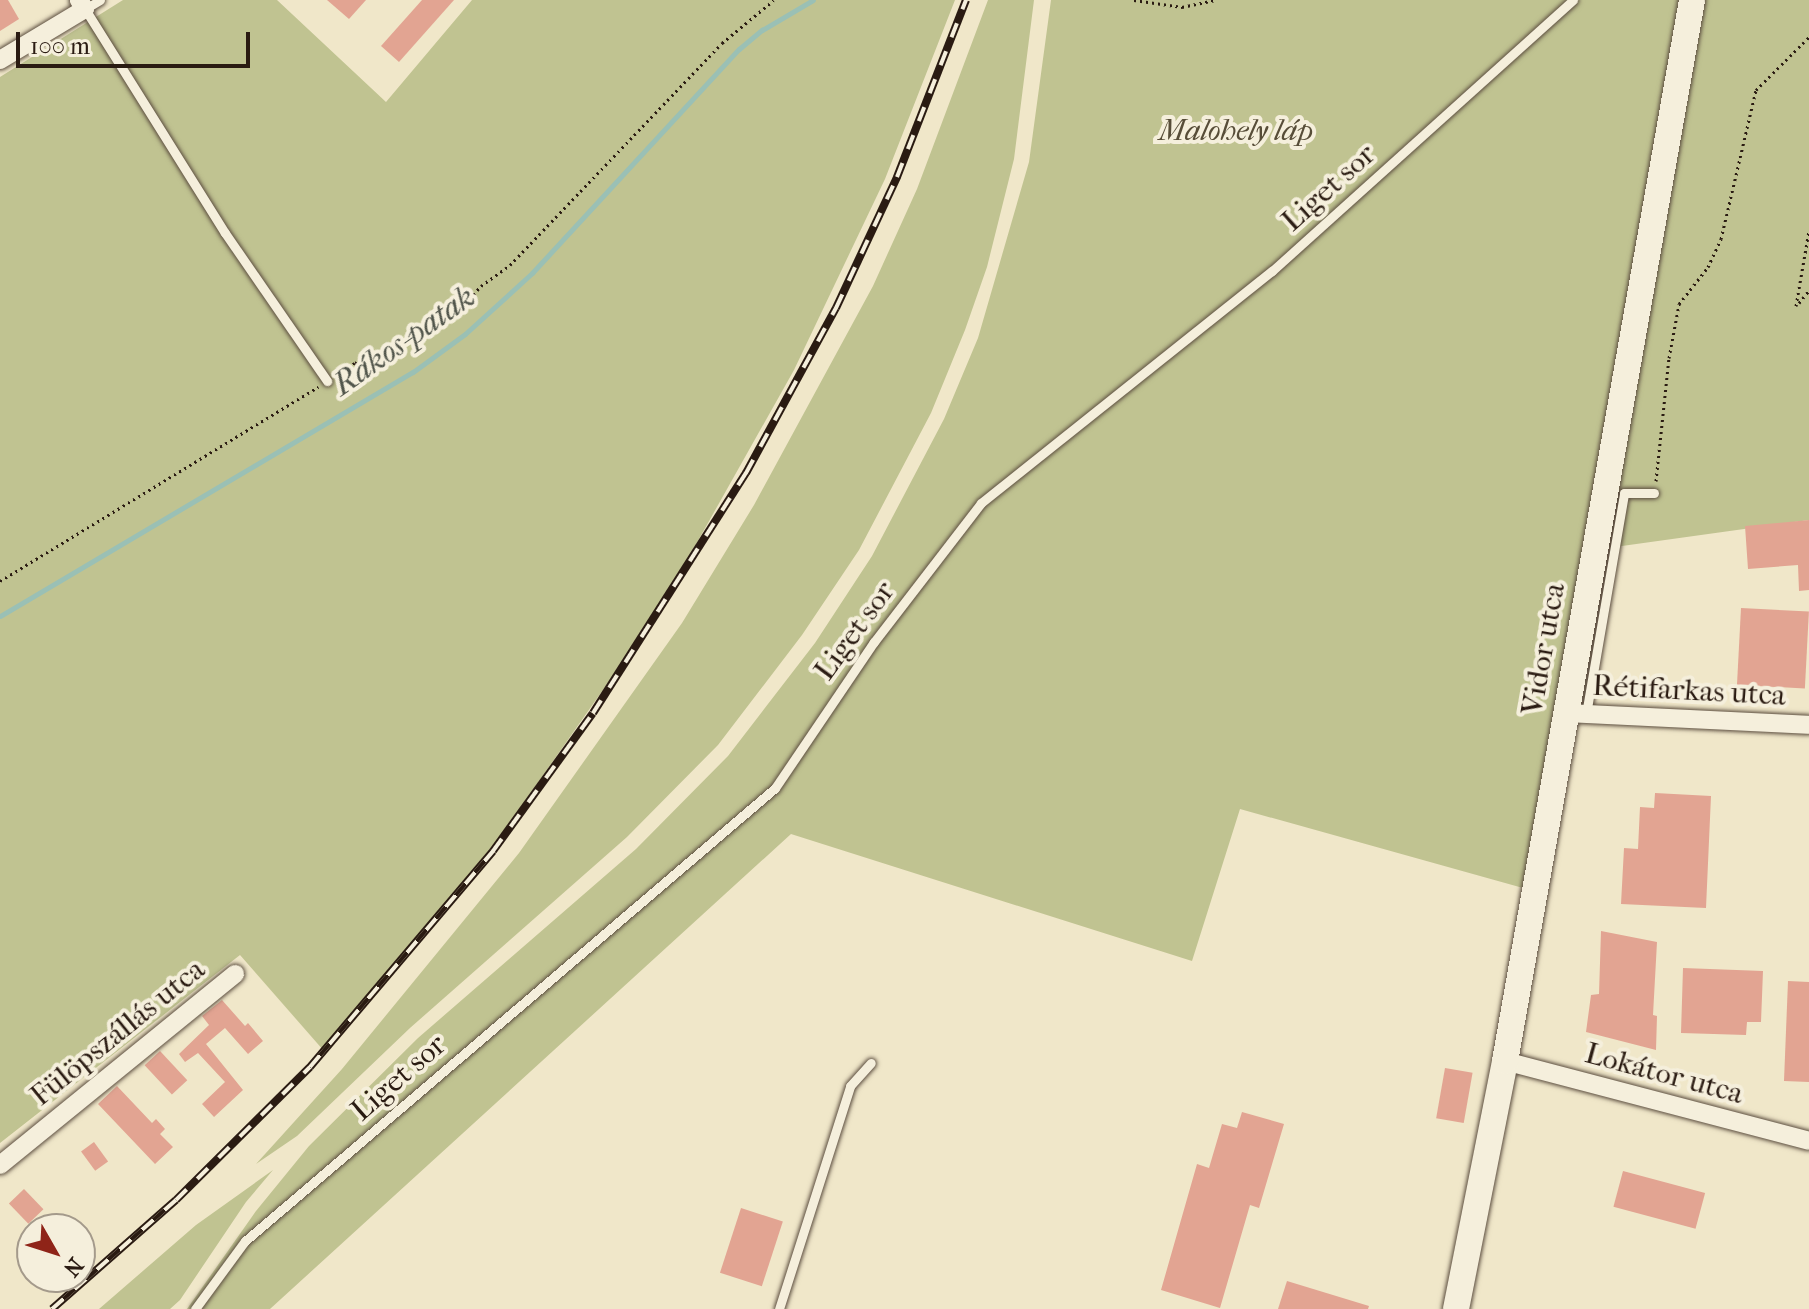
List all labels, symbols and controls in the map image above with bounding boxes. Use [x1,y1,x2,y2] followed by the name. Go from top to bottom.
[20,16,254,66] scale bar
[30,32,90,60] text: 100 m
[1159,113,1313,149] park label: Malohely láp
[1275,137,1383,239] street label: Liget sor
[325,278,483,404] water label: Rákos-patak
[807,574,903,688] street label: Liget sor
[1515,580,1573,718] street label: Vidor utca
[1591,668,1787,714] street label: Rétifarkas utca
[24,952,212,1114] street label: Fülöpszállás utca
[344,1027,454,1129] street label: Liget sor
[1581,1036,1747,1112] street label: Lokátor utca
[16,1213,96,1293] north arrow
[58,1252,88,1282] text: N

